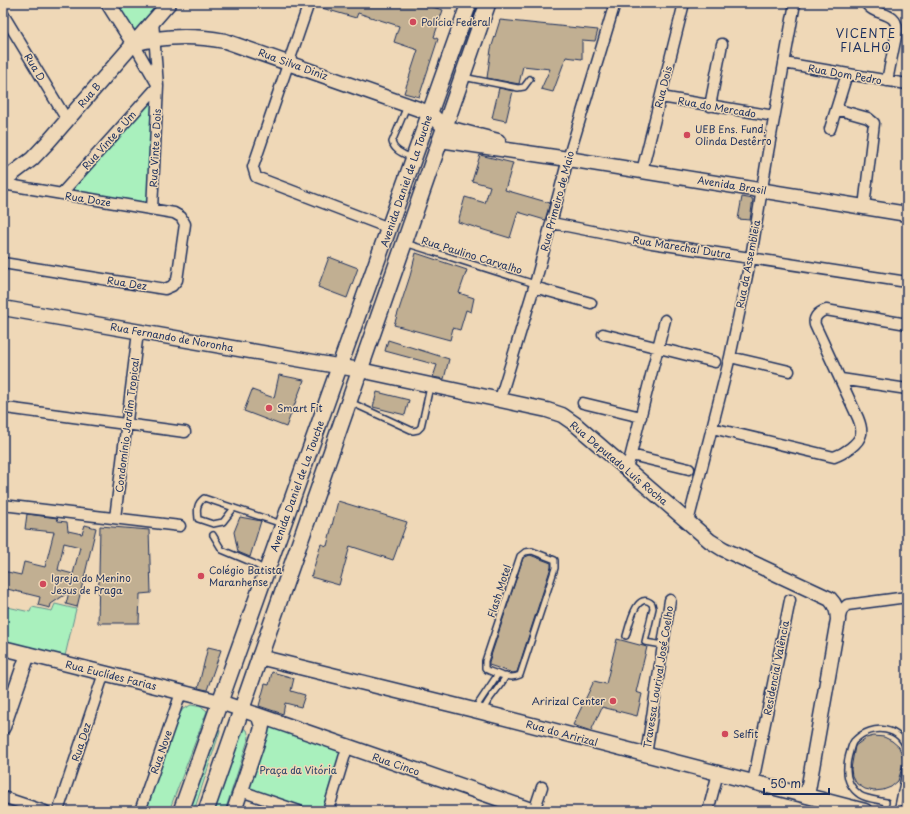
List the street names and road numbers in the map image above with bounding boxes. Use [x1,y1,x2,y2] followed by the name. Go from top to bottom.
[256,44,330,83] street label: Rua Silva Diniz
[21,50,50,83] street label: Rua D
[807,60,884,87] street label: Rua Dom Pedro
[650,64,675,110] street label: Rua Dois
[74,79,104,110] street label: Rua B
[677,92,758,121] street label: Rua do Mercado
[78,107,139,172] street label: Rua Vinte e Um
[145,108,164,188] street label: Rua Vinte e Dois
[376,113,435,249] street label: Avenida Daniel de La Touche
[536,149,577,253] street label: Rua Primeiro de Maio
[696,172,768,197] street label: Avenida Brasil
[64,187,112,210] street label: Rua Doze
[732,218,764,309] street label: Rua da Assembleia
[632,231,733,262] street label: Rua Marechal Dutra
[420,232,525,277] street label: Rua Paulino Carvalho
[106,272,148,293] street label: Rua Dez
[109,318,236,355] street label: Rua Fernando de Noronha
[111,356,142,493] street label: Condomínio Jardim Tropical
[567,417,672,509] street label: Rua Deputado Luís Rocha
[266,418,327,553] street label: Avenida Daniel de La Touche
[483,562,514,619] street label: Flash Motel
[639,604,676,749] street label: Travessa Lourival José Coelho
[759,618,792,717] street label: Residencial Valência
[64,656,159,693] street label: Rua Euclídes Farias
[525,716,600,749] street label: Rua do Aririzal
[67,720,94,763] street label: Rua Dez
[146,728,175,776] street label: Rua Nove
[370,748,422,779] street label: Rua Cinco

